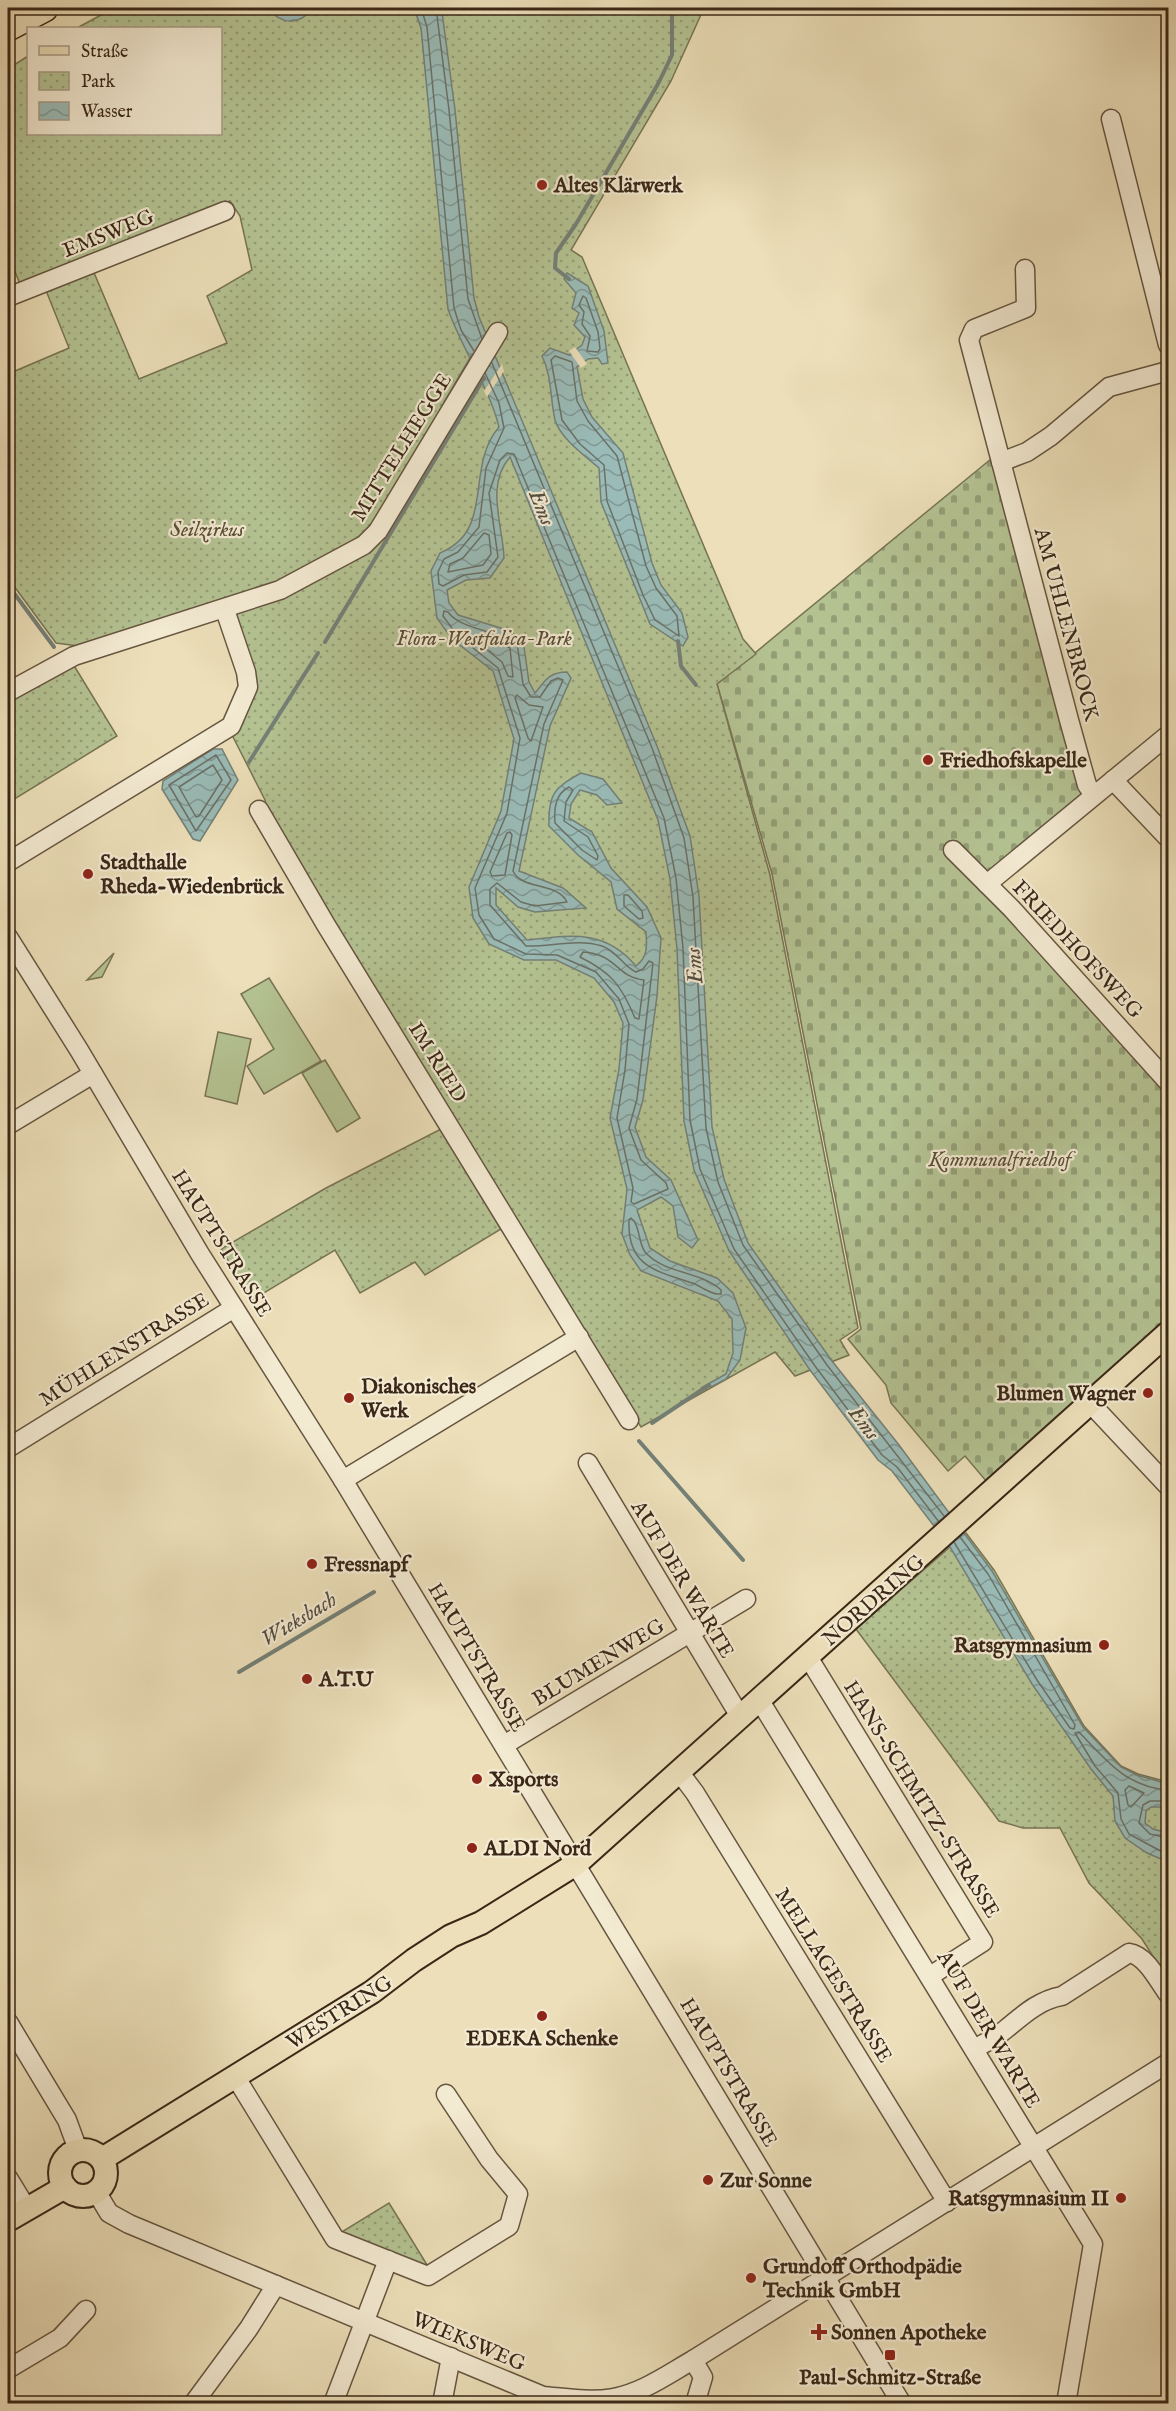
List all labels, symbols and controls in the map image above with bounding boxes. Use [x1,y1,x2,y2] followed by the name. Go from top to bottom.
[27,27,222,135] legend
[81,41,128,64] text: Straße
[81,71,116,94] text: Park
[81,101,133,124] text: Wasser
[553,173,683,200] place label: Altes Klärwerk
[535,178,549,192] marker: Altes Klärwerk
[59,204,159,265] street label: EMSWEG
[346,369,459,527] street label: MITTELHEGGE
[521,485,561,530] water label: Ems
[170,517,245,544] park label: Seilzirkus
[1027,524,1105,725] street label: AM UHLENBROCK
[396,626,572,653] park label: Flora-Westfalica-Park
[940,748,1087,775] place label: Friedhofskapelle
[921,753,935,767] marker: Friedhofskapelle
[100,850,285,901] place label: Stadthalle Rheda-Wiedenbrück
[81,867,95,881] marker: Stadthalle Rheda-Wiedenbrück
[1006,875,1148,1025] street label: FRIEDHOFSWEG
[679,946,711,986] water label: Ems
[402,1018,472,1108] street label: IM RIED
[928,1147,1076,1174] park label: Kommunalfriedhof
[164,1165,277,1323] street label: HAUPTSTRASSE
[35,1287,215,1413] street label: MÜHLENSTRASSE
[360,1374,476,1425] place label: Diakonisches Werk
[996,1381,1136,1408] place label: Blumen Wagner
[1141,1386,1155,1400] marker: Blumen Wagner
[342,1391,356,1405] marker: Diakonisches Werk
[841,1400,886,1447] water label: Ems
[623,1495,739,1664] street label: AUF DER WARTE
[817,1549,931,1653] street label: NORDRING
[324,1552,412,1579] place label: Fressnapf
[305,1557,319,1571] marker: Fressnapf
[421,1578,531,1737] street label: HAUPTSTRASSE
[256,1586,342,1653] water label: Wieksbach
[528,1613,670,1713] street label: BLUMENWEG
[954,1633,1093,1660] place label: Ratsgymnasium
[1097,1638,1111,1652] marker: Ratsgymnasium
[318,1667,374,1694] place label: A.T.U
[300,1672,314,1686] marker: A.T.U
[836,1676,1005,1924] street label: HANS-SCHMITZ-STRASSE
[488,1767,558,1794] place label: Xsports
[470,1772,484,1786] marker: Xsports
[483,1836,592,1863] place label: ALDI Nord
[465,1841,479,1855] marker: ALDI Nord
[768,1883,898,2068] street label: MELLAGESTRASSE
[929,1945,1045,2114] street label: AUF DER WARTE
[282,1970,398,2057] street label: WESTRING
[673,1993,783,2152] street label: HAUPTSTRASSE
[535,2009,549,2023] marker: EDEKA Schenke
[466,2026,618,2053] place label: EDEKA Schenke
[720,2168,812,2195] place label: Zur Sonne
[701,2173,715,2187] marker: Zur Sonne
[948,2186,1109,2213] place label: Ratsgymnasium II
[1114,2191,1128,2205] marker: Ratsgymnasium II
[762,2254,962,2305] place label: Grundoff Orthodpädie Technik GmbH
[744,2271,758,2285] marker: Grundoff Orthodpädie Technik GmbH
[408,2306,530,2379] street label: WIEKSWEG
[831,2320,987,2347] place label: Sonnen Apotheke
[812,2325,826,2339] marker: Sonnen Apotheke
[883,2348,897,2362] marker: Paul-Schmitz-Straße
[799,2365,981,2392] place label: Paul-Schmitz-Straße

